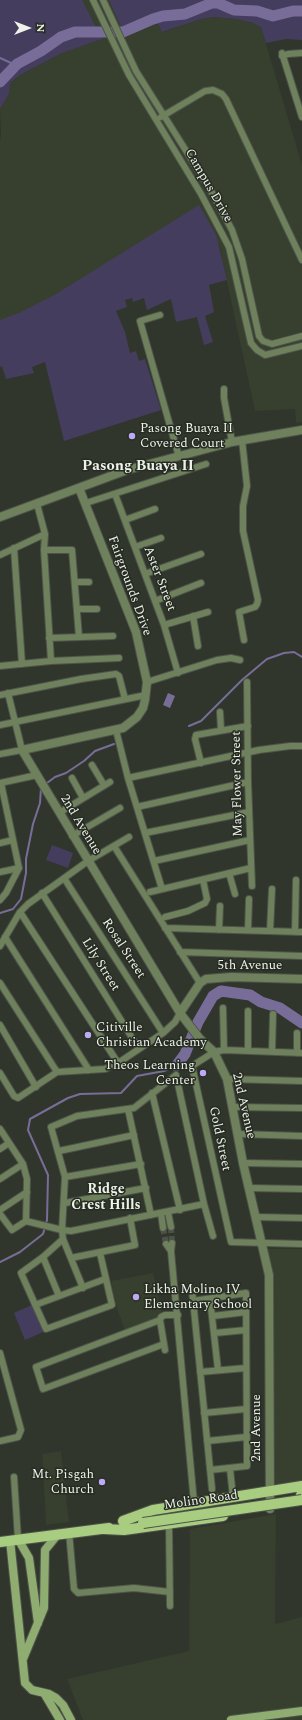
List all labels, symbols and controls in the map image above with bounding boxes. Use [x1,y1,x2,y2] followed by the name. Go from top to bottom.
[8,8,48,48] north arrow
[32,24,49,32] text: N
[181,146,235,226] street label: Campus Drive
[140,421,233,452] place label: Pasong Buaya II Covered Court
[127,431,137,441] marker: Pasong Buaya II Covered Court
[82,458,194,476] district label: Pasong Buaya II
[104,534,154,638] street label: Fairgrounds Drive
[139,544,179,614] street label: Aster Street
[229,731,247,837] street label: May Flower Street
[56,792,104,858] street label: 2nd Avenue
[98,916,148,982] street label: Rosal Street
[78,936,122,994] street label: Lily Street
[218,958,282,974] street label: 5th Avenue
[96,1020,206,1051] place label: Citiville Christian Academy
[83,1030,93,1040] marker: Citiville Christian Academy
[104,1058,195,1089] place label: Theos Learning Center
[198,1068,208,1078] marker: Theos Learning Center
[228,1071,258,1141] street label: 2nd Avenue
[205,1105,233,1173] street label: Gold Street
[71,1182,141,1214] district label: Ridge Crest Hills
[144,1282,252,1313] place label: Likha Molino IV Elementary School
[131,1292,141,1302] marker: Likha Molino IV Elementary School
[249,1394,265,1462] street label: 2nd Avenue
[32,1467,94,1498] place label: Mt. Pisgah Church
[97,1477,107,1487] marker: Mt. Pisgah Church
[163,1488,239,1514] street label: Molino Road

